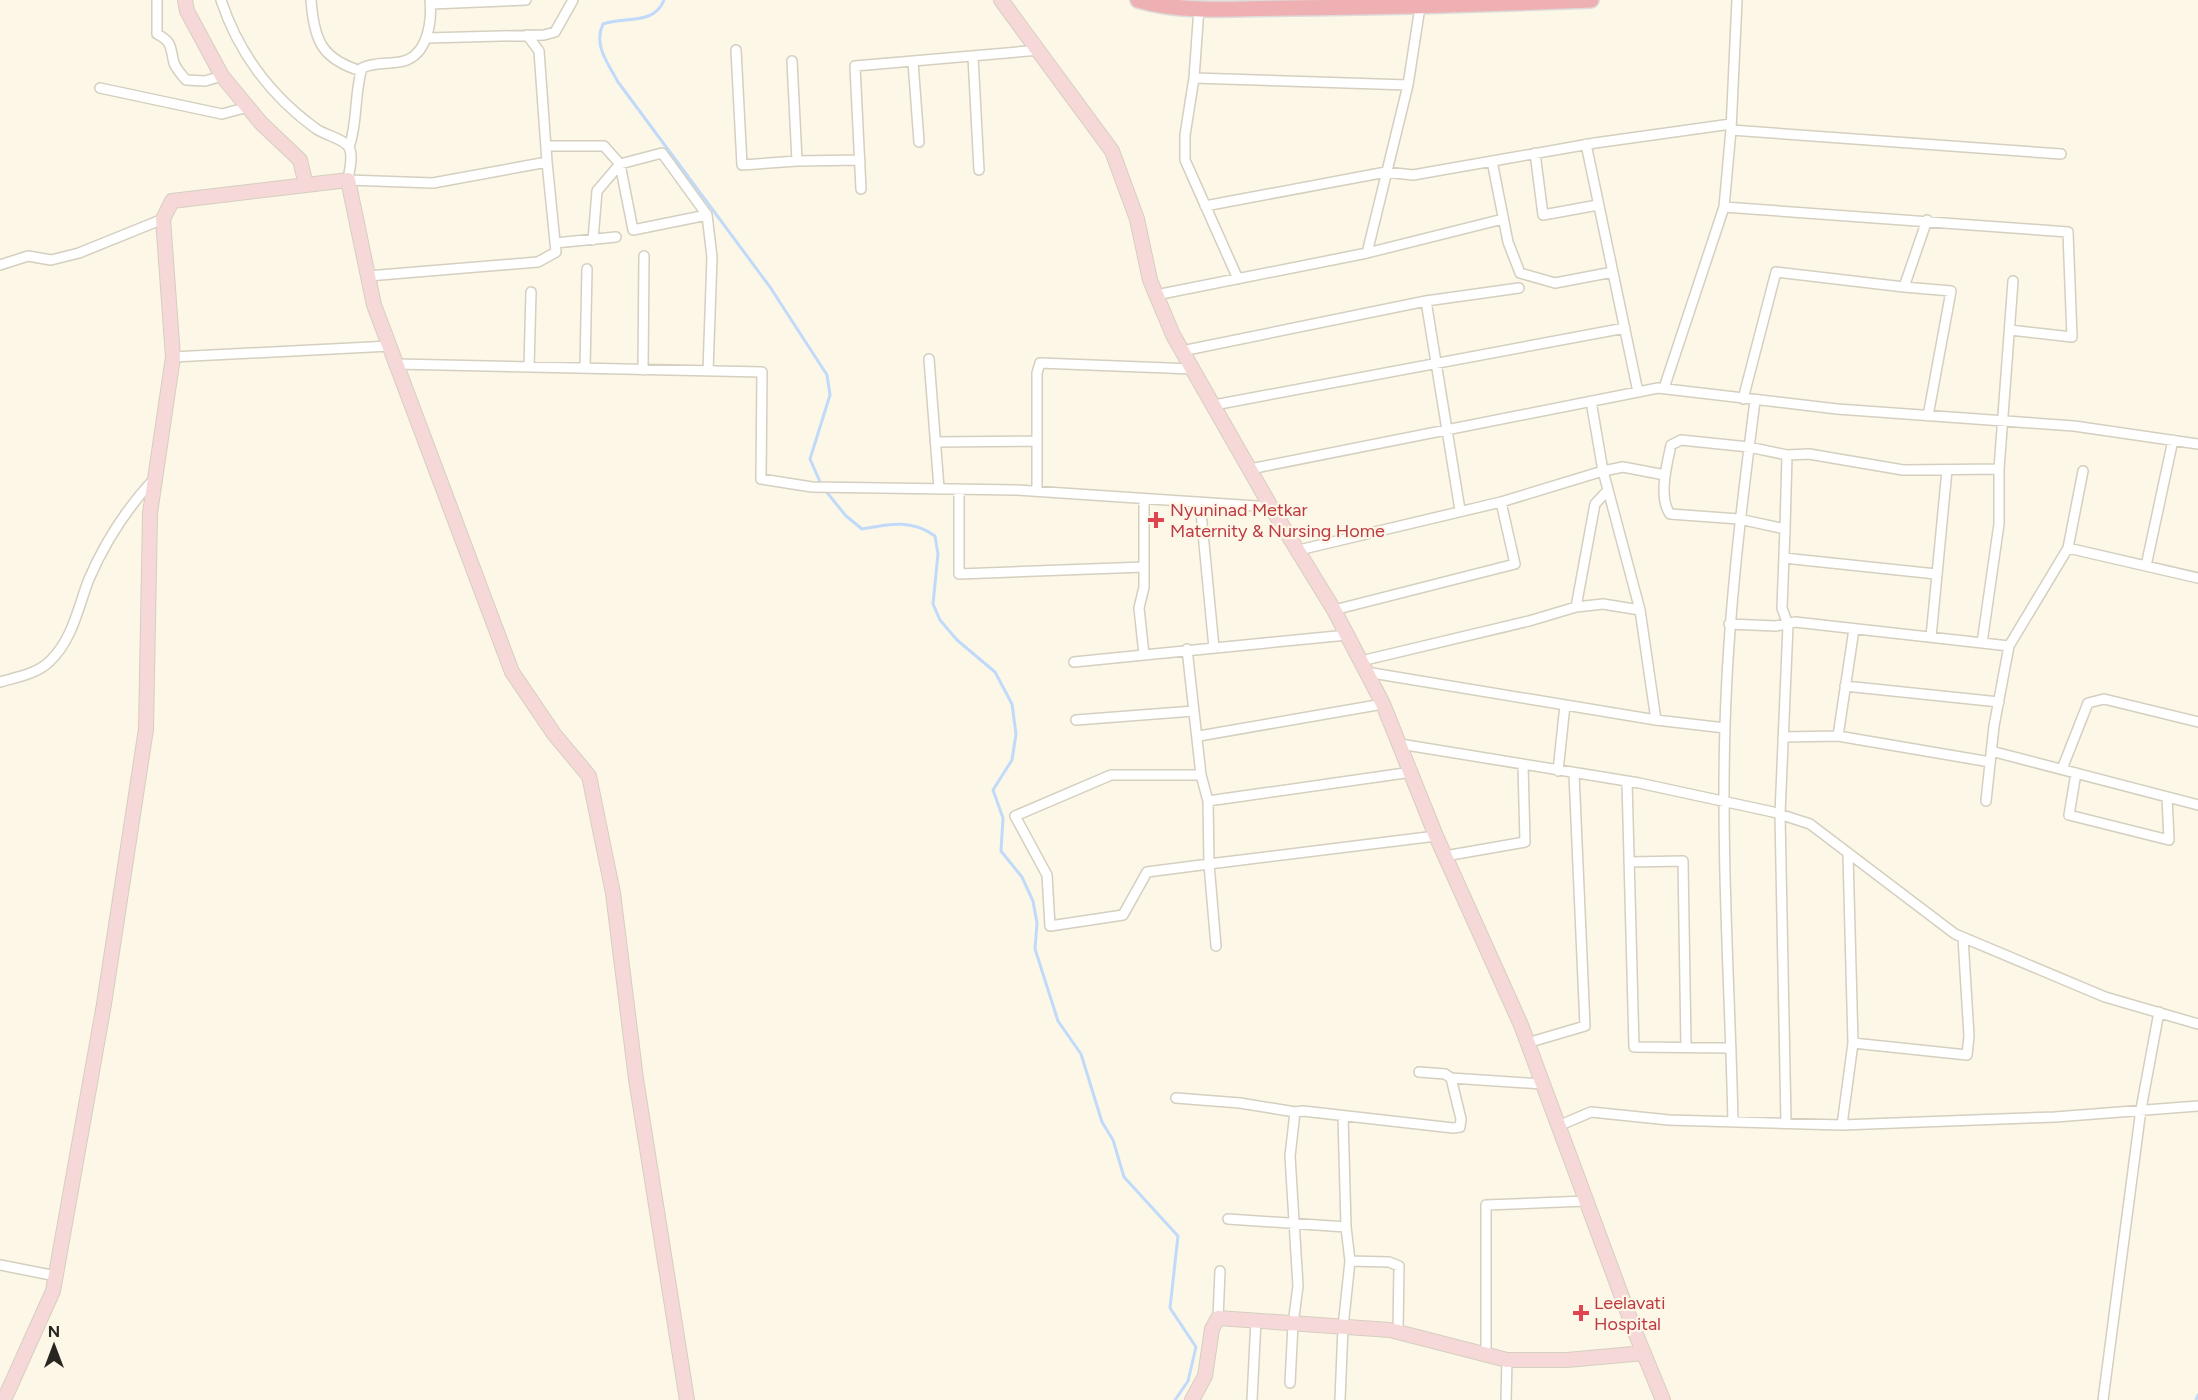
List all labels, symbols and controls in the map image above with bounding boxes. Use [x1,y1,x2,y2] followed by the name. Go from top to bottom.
[1170,499,1385,542] place label: Nyuninad Metkar Maternity & Nursing Home
[1147,511,1165,529] marker: Nyuninad Metkar Maternity & Nursing Home
[1594,1292,1665,1335] place label: Leelavati Hospital
[1572,1304,1590,1322] marker: Leelavati Hospital
[24,1316,84,1376] north arrow
[48,1322,60,1341] text: N

